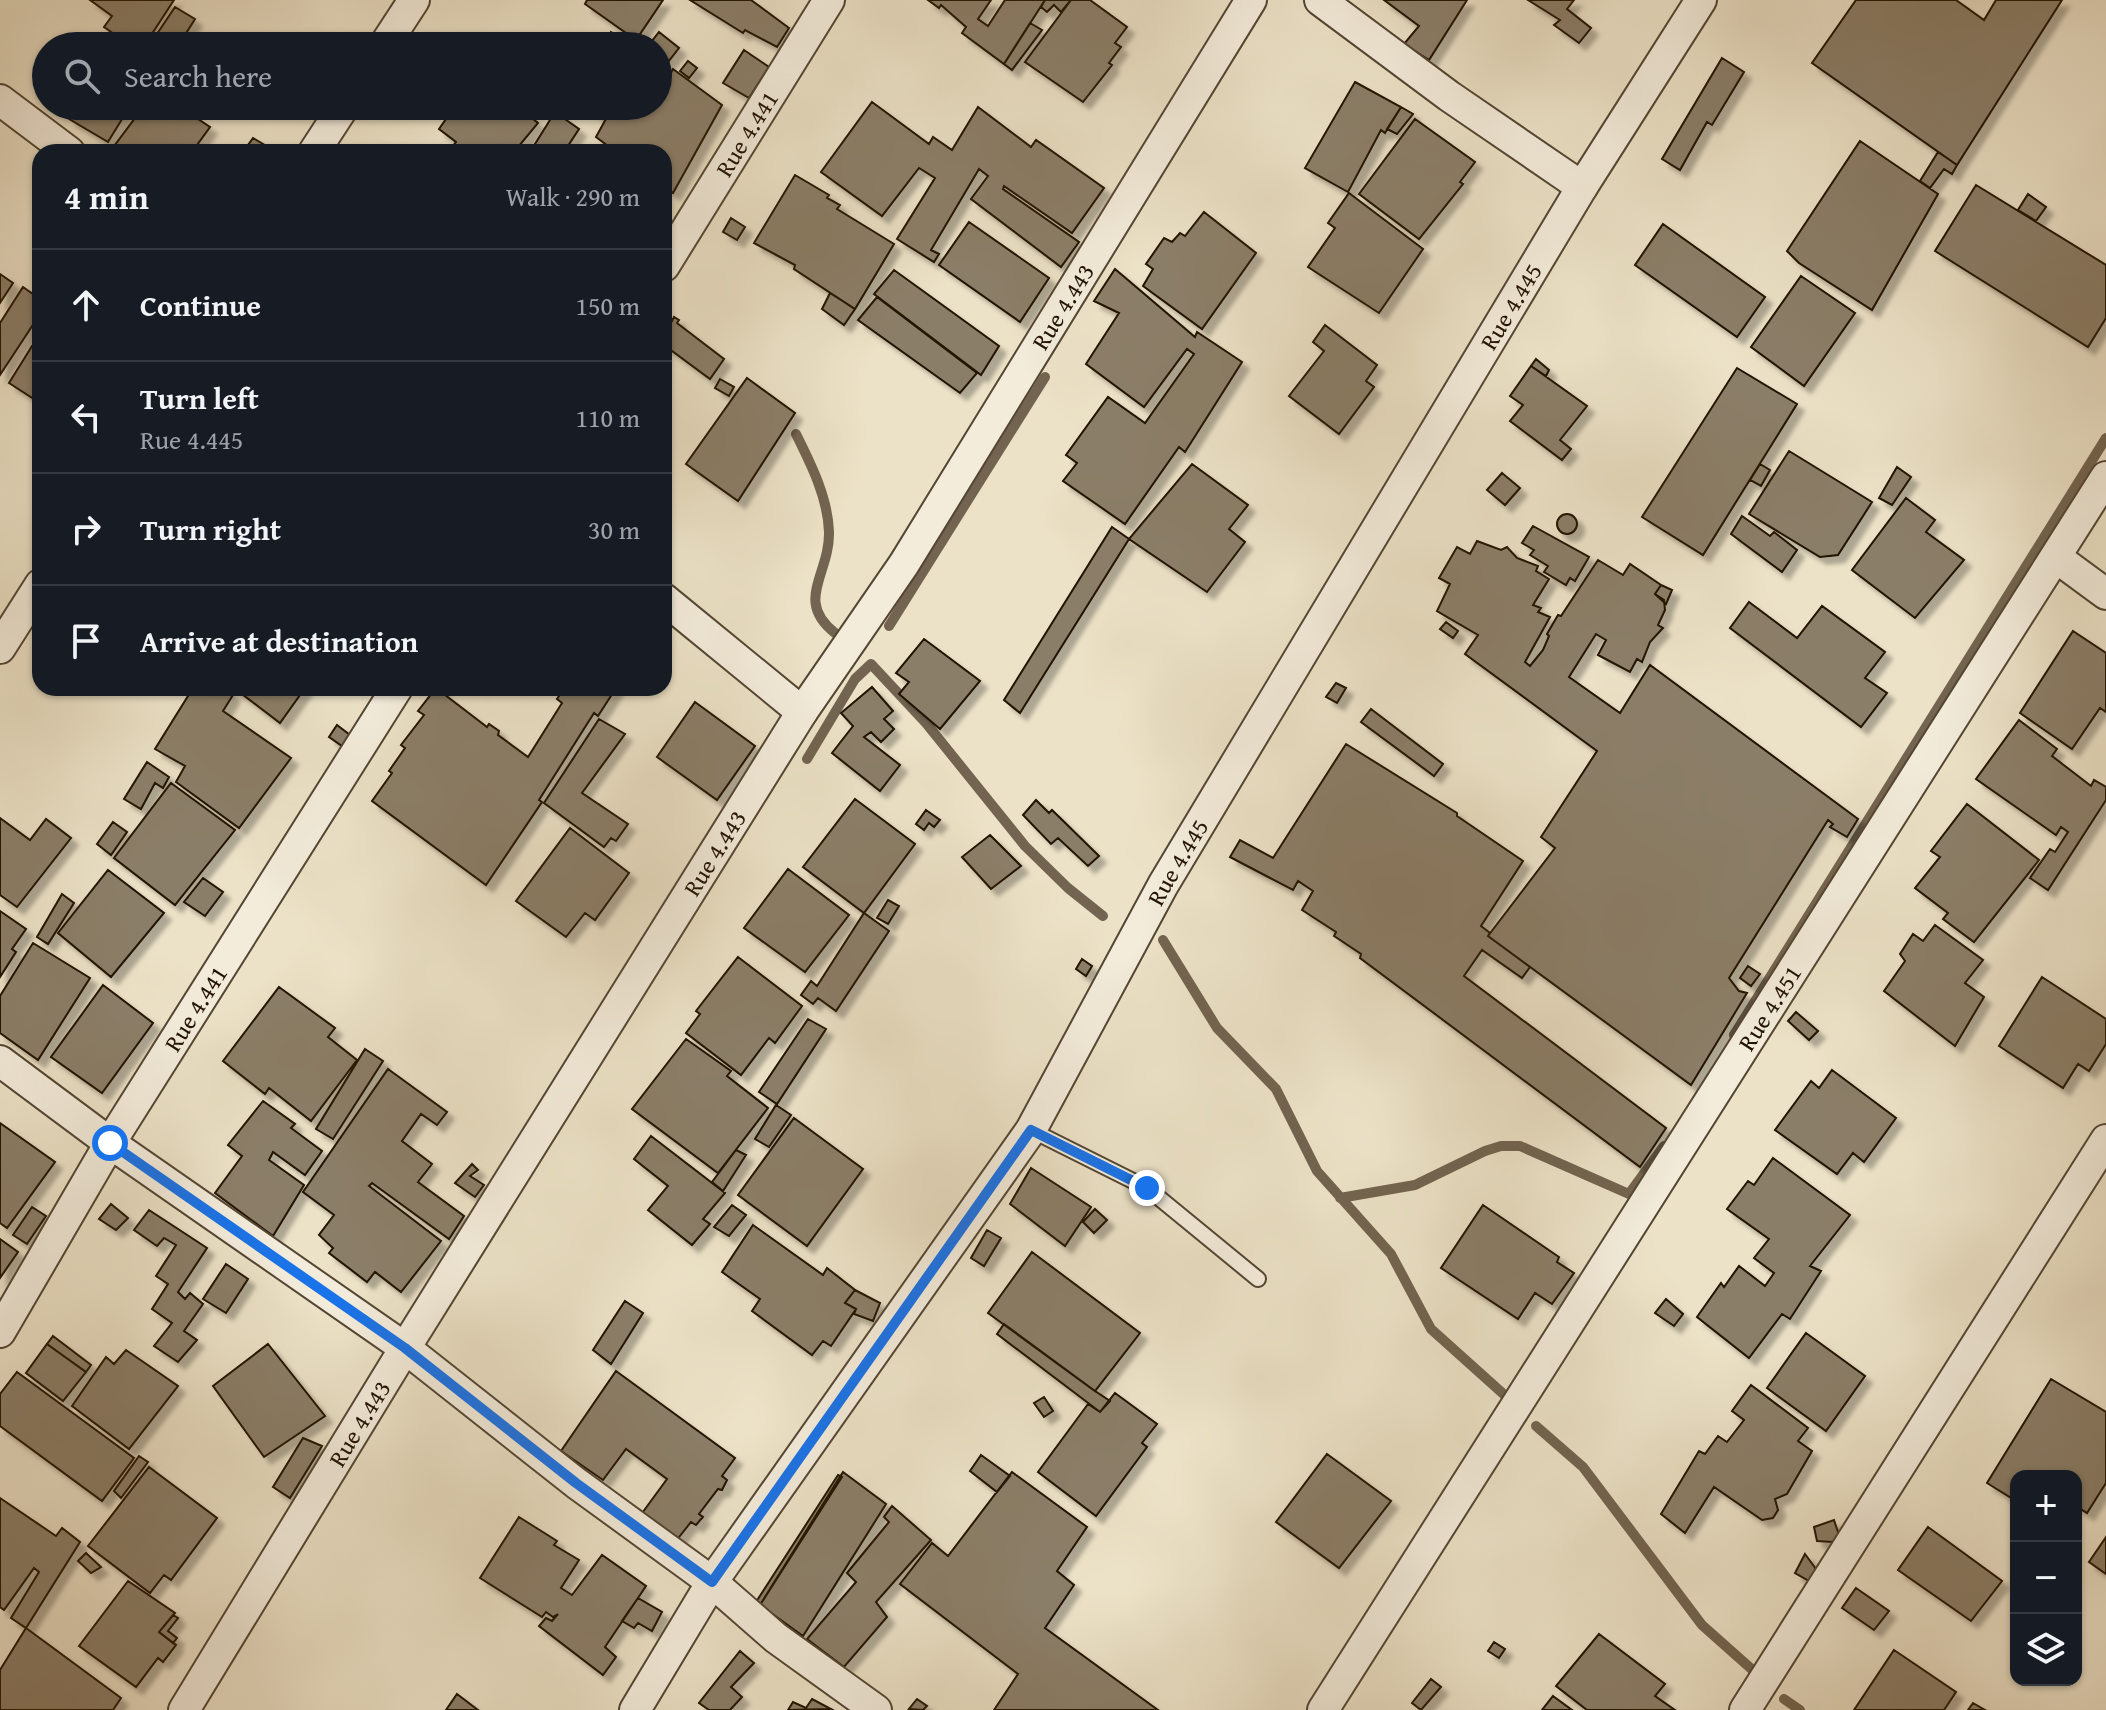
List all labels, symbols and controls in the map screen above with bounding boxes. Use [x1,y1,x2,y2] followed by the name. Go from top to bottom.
[32,32,672,120] search box
[60,54,104,98] icon: search
[124,54,272,98] text: Search here
[706,84,786,183] street label: Rue 4.441
[64,172,149,221] text: 4 min
[506,177,640,216] text: Walk · 290 m
[1471,256,1550,356] street label: Rue 4.445
[1023,257,1102,356] street label: Rue 4.443
[64,283,108,327] icon: ahead
[140,283,261,327] text: Continue
[575,286,640,325] text: 150 m
[140,376,259,420] text: Turn left
[64,395,108,439] icon: left
[575,398,640,437] text: 110 m
[140,420,243,459] text: Rue 4.445
[64,507,108,551] icon: right
[140,507,281,551] text: Turn right
[588,510,640,549] text: 30 m
[64,619,108,663] icon: arrive
[140,619,418,663] text: Arrive at destination
[674,803,754,902] street label: Rue 4.443
[1138,812,1217,911] street label: Rue 4.445
[1729,958,1809,1057] street label: Rue 4.451
[155,959,235,1058] street label: Rue 4.441
[92,1125,128,1161] route start
[1129,1170,1165,1206] route end
[319,1373,399,1473] street label: Rue 4.443
[2010,1470,2082,1686] map controls
[2010,1470,2082,1542] button: +
[2010,1542,2082,1614] button: −
[2010,1614,2082,1686] button: layers

